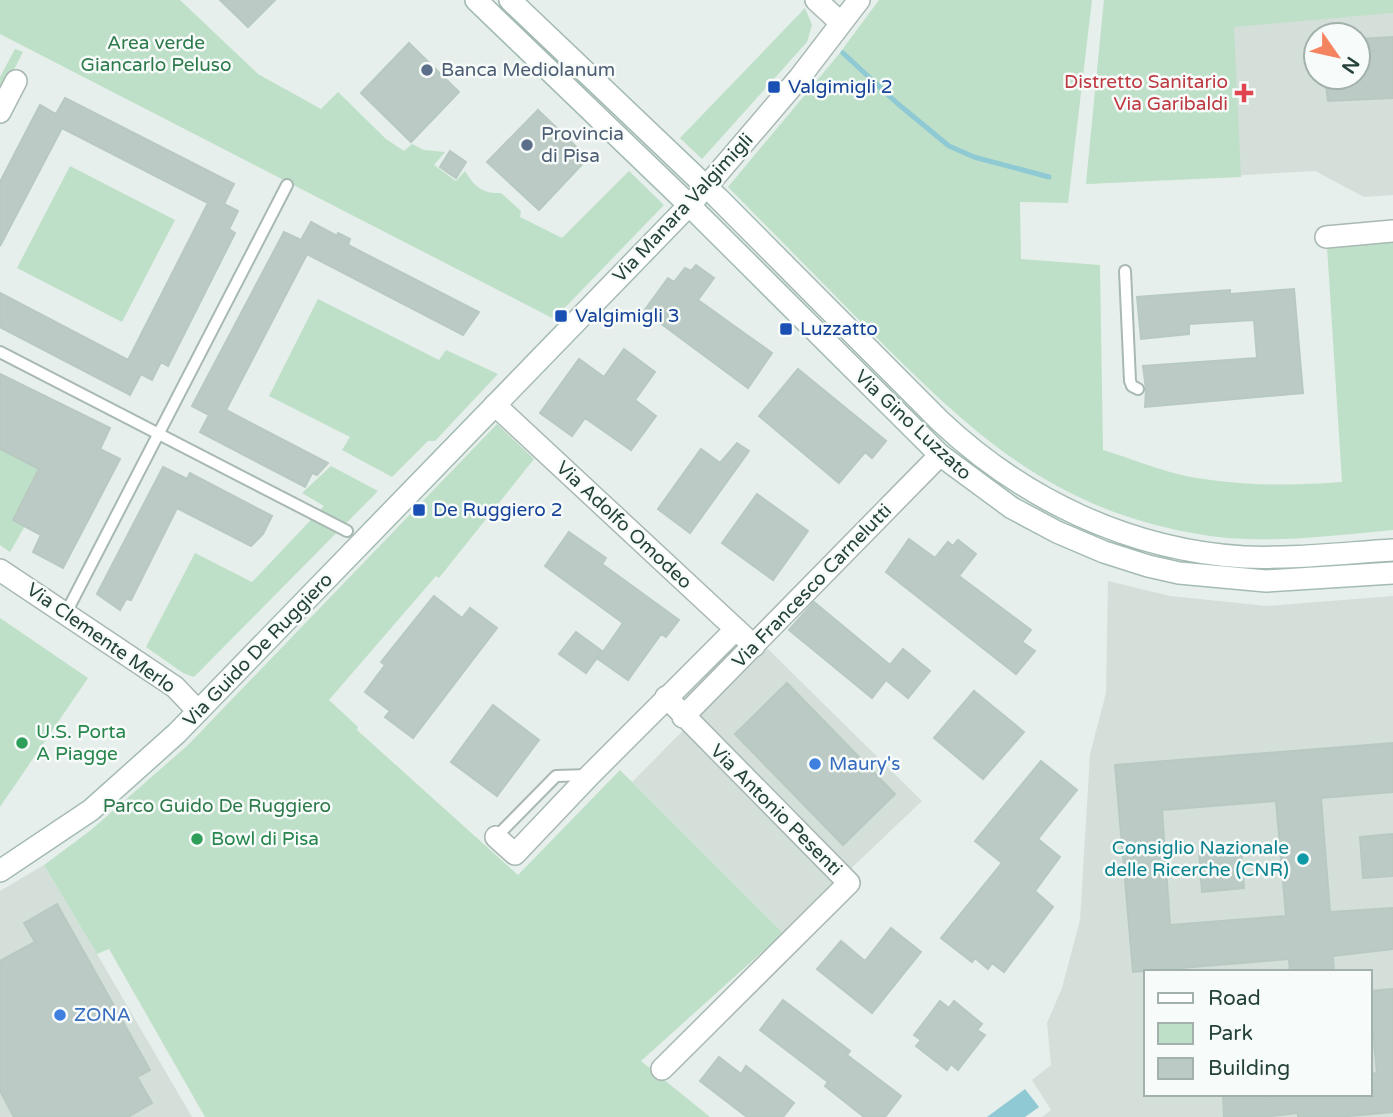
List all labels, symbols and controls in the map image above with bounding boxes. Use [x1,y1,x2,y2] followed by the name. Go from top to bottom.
[1302,21,1372,91] north arrow
[81,32,231,76] park label: Area verde Giancarlo Peluso
[1337,52,1364,77] text: N
[441,59,615,81] place label: Banca Mediolanum
[419,62,435,78] marker: Banca Mediolanum
[1064,71,1228,115] place label: Distretto Sanitario Via Garibaldi
[788,76,893,98] place label: Valgimigli 2
[766,79,782,95] marker: Valgimigli 2
[1234,83,1254,103] marker: Distretto Sanitario Via Garibaldi
[541,123,624,167] place label: Provincia di Pisa
[608,129,758,287] street label: Via Manara Valgimigli
[519,137,535,153] marker: Provincia di Pisa
[575,305,680,327] place label: Valgimigli 3
[553,308,569,324] marker: Valgimigli 3
[800,318,878,340] place label: Luzzatto
[778,321,794,337] marker: Luzzatto
[850,365,976,485] street label: Via Gino Luzzato
[552,456,696,594] street label: Via Adolfo Omodeo
[433,499,563,521] place label: De Ruggiero 2
[728,499,896,673] street label: Via Francesco Carnelutti
[411,502,427,518] marker: De Ruggiero 2
[179,569,337,731] street label: Via Guido De Ruggiero
[22,578,180,698] street label: Via Clemente Merlo
[36,721,126,765] place label: U.S. Porta A Piagge
[14,735,30,751] marker: U.S. Porta A Piagge
[706,740,846,880] street label: Via Antonio Pesenti
[829,753,900,775] place label: Maury's
[807,756,823,772] marker: Maury's
[103,795,331,817] park label: Parco Guido De Ruggiero
[211,828,319,850] place label: Bowl di Pisa
[189,831,205,847] marker: Bowl di Pisa
[1104,837,1289,881] place label: Consiglio Nazionale delle Ricerche (CNR)
[1295,851,1311,867] marker: Consiglio Nazionale delle Ricerche (CNR)
[1144,970,1372,1096] legend
[1208,986,1261,1011] text: Road
[74,1004,131,1026] place label: ZONA
[52,1007,68,1023] marker: ZONA
[1208,1021,1253,1046] text: Park
[1208,1056,1290,1081] text: Building

